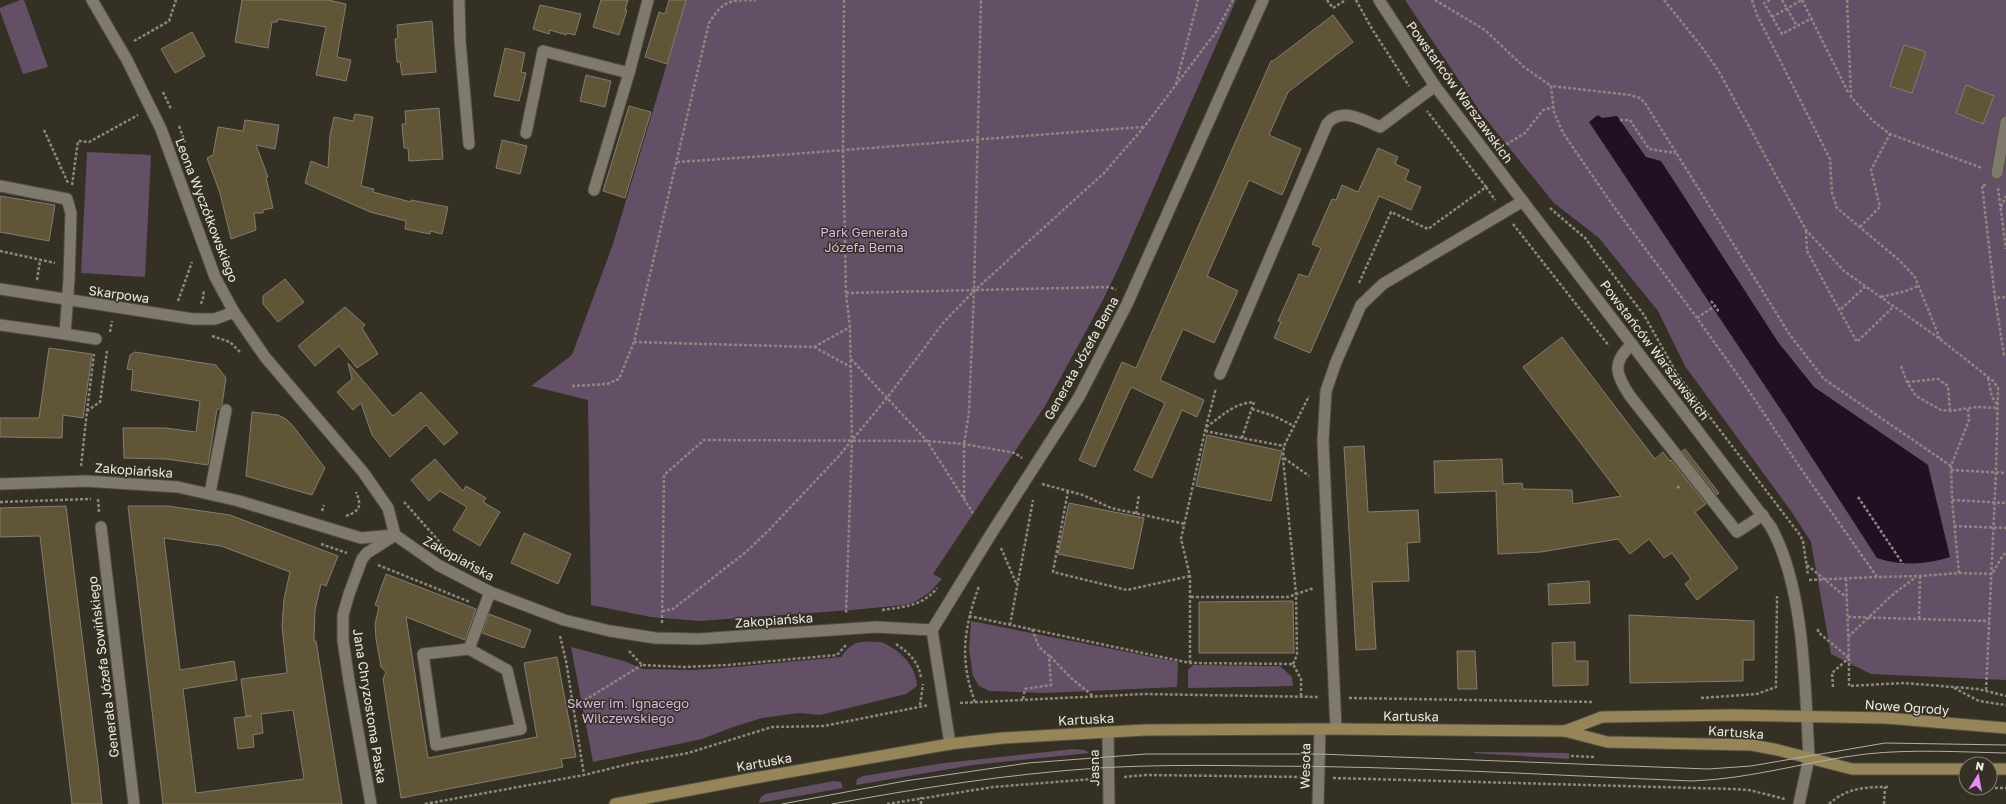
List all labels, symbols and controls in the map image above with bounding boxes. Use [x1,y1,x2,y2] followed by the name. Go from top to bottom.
[1403,18,1517,166] street label: Powstańców Warszawskich
[172,136,242,285] street label: Leona Wyczółkowskiego
[820,224,908,255] park label: Park Generała Józefa Bema
[1597,277,1713,423] street label: Powstańców Warszawskich
[88,282,150,306] street label: Skarpowa
[1040,293,1122,423] street label: Generała Józefa Bema
[94,459,174,481] street label: Zakopiańska
[421,532,497,584] street label: Zakopiańska
[84,575,122,759] street label: Generała Józefa Sowińskiego
[734,609,814,631] street label: Zakopiańska
[350,628,390,784] street label: Jana Chryzostoma Paska
[567,695,689,726] park label: Skwer im. Ignacego Wilczewskiego
[1864,696,1950,718] street label: Nowe Ogrody
[1383,708,1439,724] street label: Kartuska
[1058,710,1114,728] street label: Kartuska
[1707,722,1765,742] street label: Kartuska
[1297,743,1313,789] street label: Wesoła
[735,749,793,775] street label: Kartuska
[1086,749,1102,787] street label: Jasna
[1958,756,1998,796] north arrow
[1975,759,1985,773] text: N

